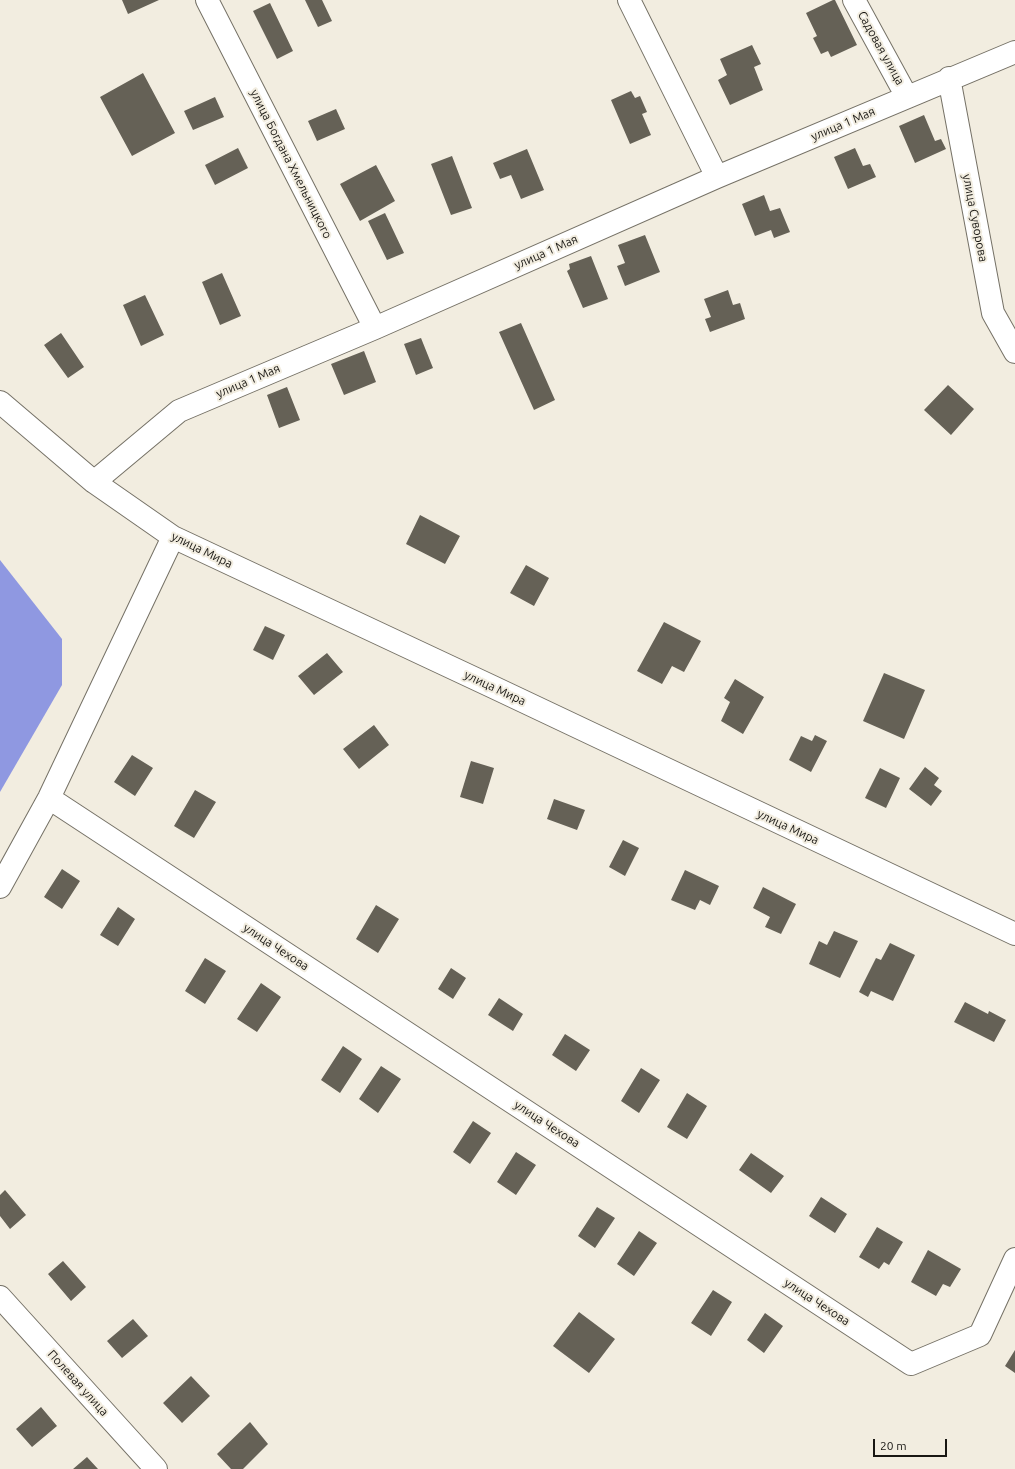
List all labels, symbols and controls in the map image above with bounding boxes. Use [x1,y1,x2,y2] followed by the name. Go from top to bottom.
[855,8,907,88] street label: Садовая улица
[247,87,335,241] street label: улица Богдана Хмельницкого
[809,104,877,144] street label: улица 1 Мая
[959,173,991,263] street label: улица Суворова
[512,232,580,272] street label: улица 1 Мая
[214,361,282,401] street label: улица 1 Мая
[169,529,235,571] street label: улица Мира
[462,667,528,709] street label: улица Мира
[755,806,821,848] street label: улица Мира
[240,920,312,974] street label: улица Чехова
[511,1097,583,1151] street label: улица Чехова
[781,1275,853,1329] street label: улица Чехова
[45,1347,111,1419] street label: Полевая улица
[875,1431,949,1457] scale bar
[880,1439,907,1452] text: 20 m

